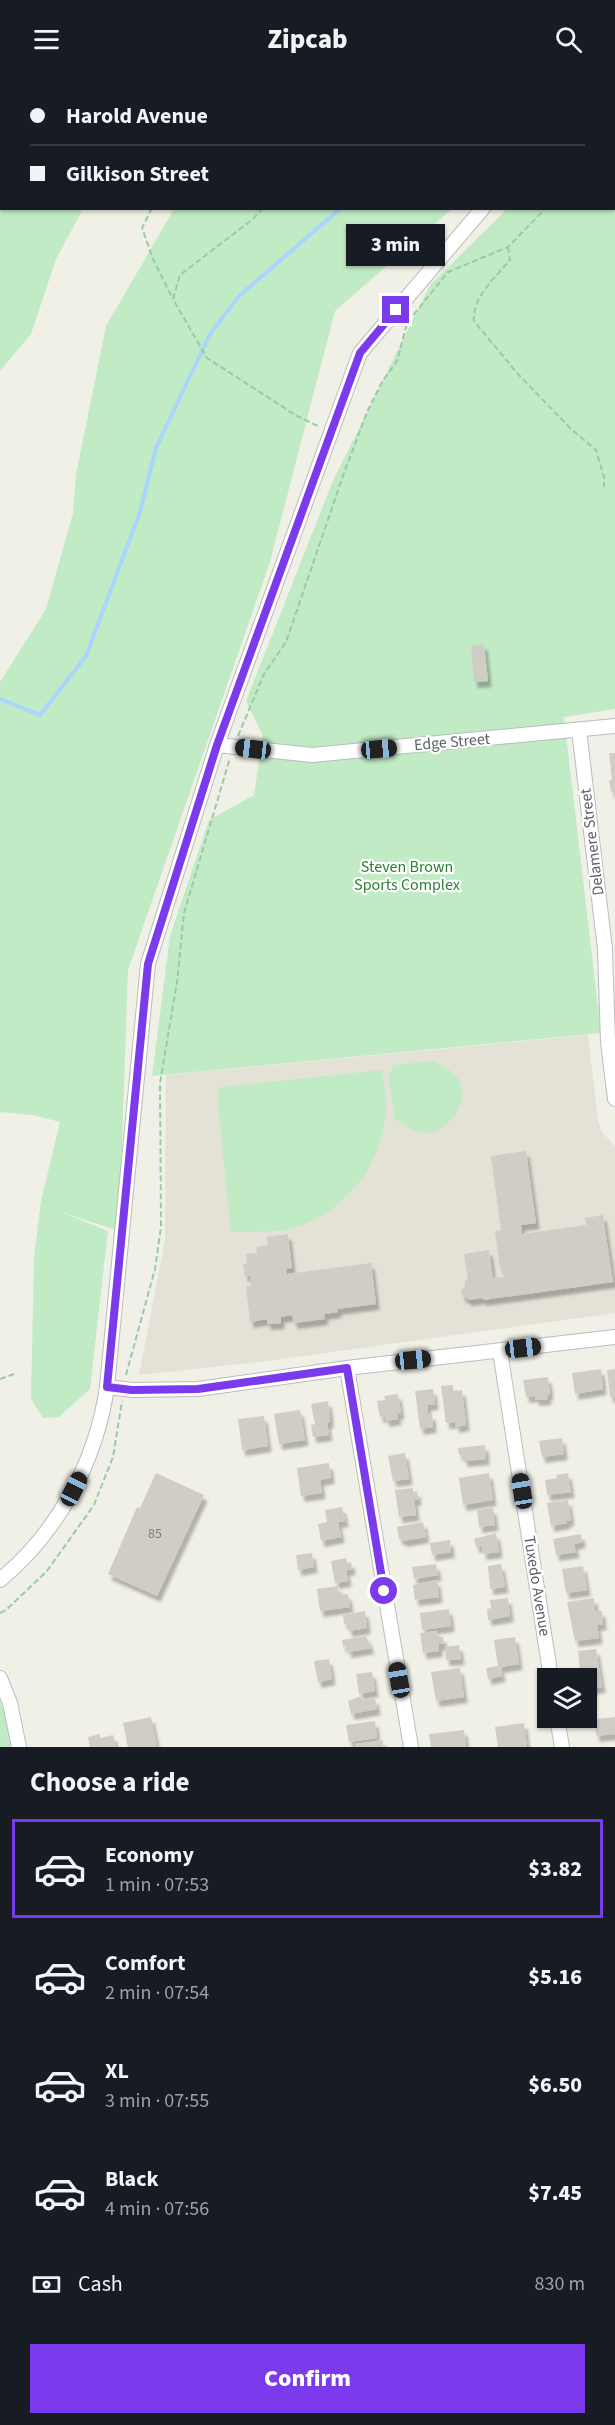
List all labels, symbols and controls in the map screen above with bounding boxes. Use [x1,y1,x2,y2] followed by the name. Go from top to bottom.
[267,20,348,59] text: Zipcab
[30,23,63,56] icon: menu
[552,23,585,56] icon: search
[66,100,208,132] text: Harold Avenue
[66,158,209,190] text: Gilkison Street
[346,223,446,265] callout: 3 min
[371,231,420,259] text: 3 min
[382,296,409,323] route end
[413,728,492,756] street label: Edge Street
[234,738,272,760] car
[360,738,398,760] car
[574,787,609,897] street label: Delamere Street
[354,856,460,896] park label: Steven Brown Sports Complex
[504,1337,542,1359] car
[394,1349,432,1371] car
[58,1469,90,1509] car
[510,1472,534,1510] car
[148,1524,162,1544] house number: 85
[518,1534,556,1638] street label: Tuxedo Avenue
[370,1577,397,1604] route start
[387,1661,411,1699] car
[537,1668,597,1728] map controls
[537,1668,597,1728] button: layers
[30,1763,190,1802] text: Choose a ride
[105,1839,194,1871] text: Economy
[33,1842,87,1896] icon: car
[528,1853,582,1885] text: $3.82
[105,1871,209,1899] text: 1 min · 07:53
[105,1947,186,1979] text: Comfort
[33,1950,87,2004] icon: car
[528,1961,582,1993] text: $5.16
[105,1979,209,2007] text: 2 min · 07:54
[105,2055,129,2087] text: XL
[33,2058,87,2112] icon: car
[528,2069,582,2101] text: $6.50
[105,2087,209,2115] text: 3 min · 07:55
[105,2163,159,2195] text: Black
[33,2166,87,2220] icon: car
[528,2177,582,2209] text: $7.45
[105,2195,209,2223] text: 4 min · 07:56
[30,2268,63,2301] icon: cash
[78,2268,123,2300] text: Cash
[535,2270,585,2298] text: 830 m
[30,2344,585,2413] button: Confirm

